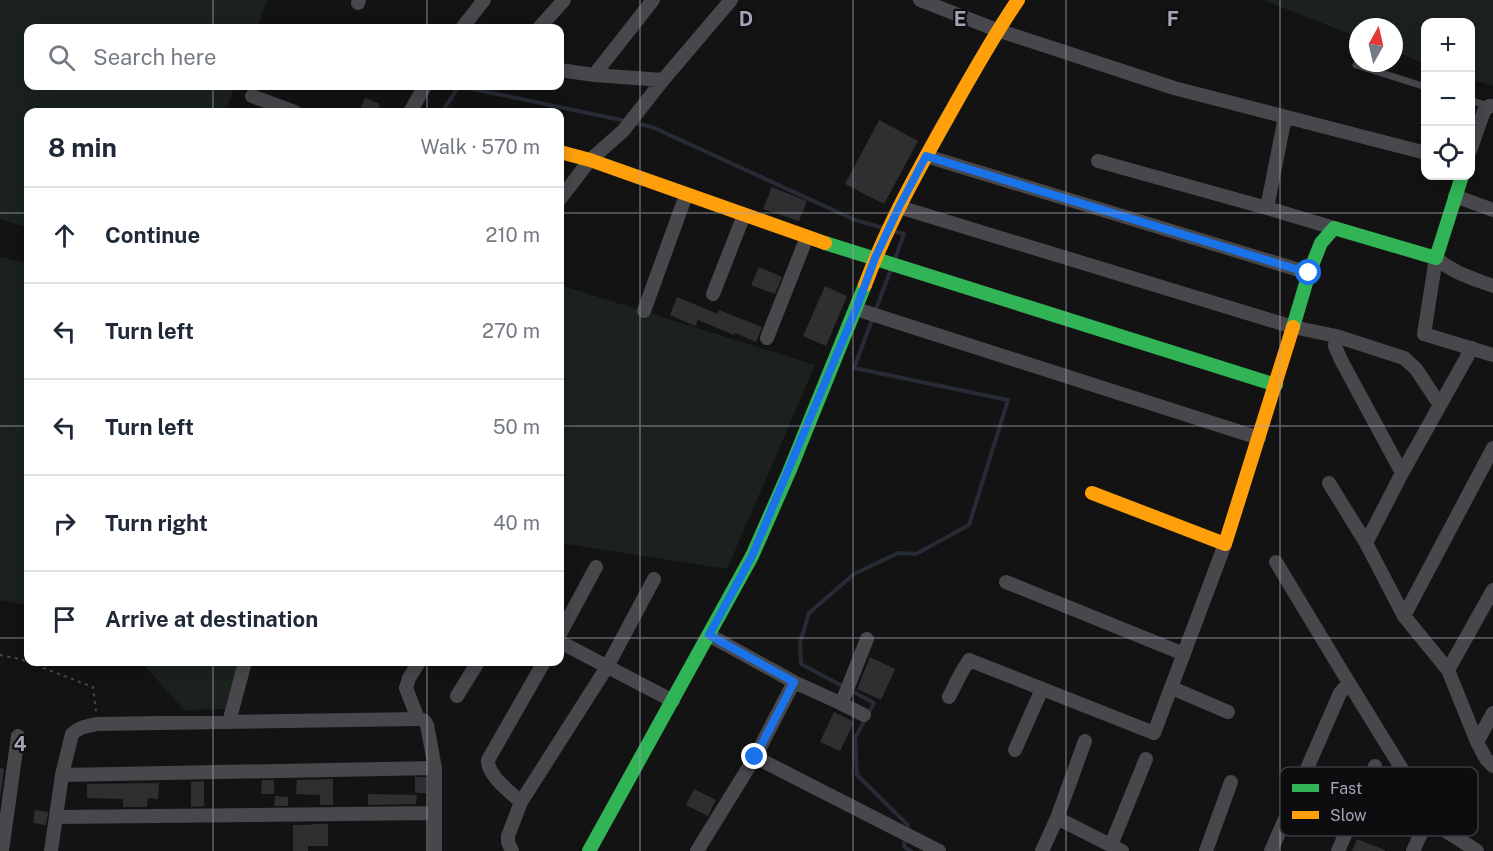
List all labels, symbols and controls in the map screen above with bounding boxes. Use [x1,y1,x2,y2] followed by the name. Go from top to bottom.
[739,7,753,31] text: D
[954,7,966,31] text: E
[1167,7,1179,31] text: F
[1349,18,1403,72] north arrow
[1421,18,1475,180] map controls
[1421,18,1475,72] button: +
[24,24,564,90] search box
[45,41,78,74] icon: search
[93,44,217,70] text: Search here
[1421,72,1475,126] button: −
[1421,126,1475,180] button: locate
[48,132,117,163] text: 8 min
[421,135,540,159] text: Walk · 570 m
[48,219,81,252] icon: ahead
[105,222,200,248] text: Continue
[486,223,540,247] text: 210 m
[1295,259,1321,285] route start
[48,315,81,348] icon: left
[105,318,194,344] text: Turn left
[482,319,540,343] text: 270 m
[48,411,81,444] icon: left
[105,414,194,440] text: Turn left
[493,415,540,439] text: 50 m
[48,507,81,540] icon: right
[105,510,208,536] text: Turn right
[493,511,540,535] text: 40 m
[48,603,81,636] icon: arrive
[105,606,318,632] text: Arrive at destination
[13,732,27,756] text: 4
[741,743,767,769] route end
[1280,767,1478,836] legend
[1330,779,1362,798] text: Fast
[1330,806,1367,825] text: Slow

